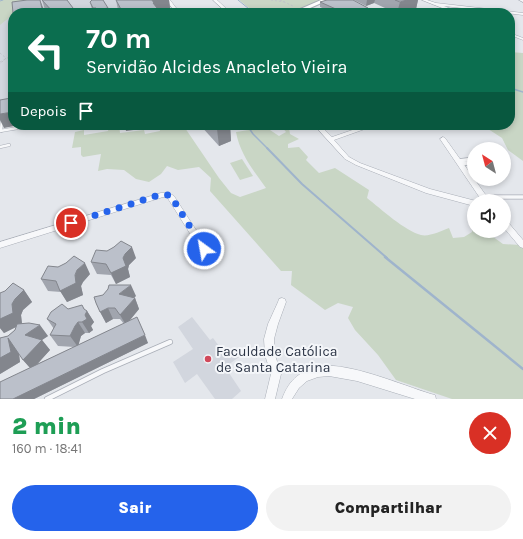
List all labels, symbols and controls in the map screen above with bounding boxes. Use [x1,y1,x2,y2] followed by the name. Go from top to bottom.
[86,22,151,55] text: 70 m
[20,24,72,76] icon: left
[86,56,347,78] text: Servidão Alcides Anacleto Vieira
[75,100,97,122] icon: arrive
[20,102,67,120] text: Depois
[467,142,511,186] north arrow
[467,142,511,238] map controls
[467,194,511,238] button: sound
[54,206,88,240] pin
[60,212,82,234] icon: arrive
[183,228,225,270] position arrow
[216,343,337,376] place label: Faculdade Católica de Santa Catarina
[203,354,213,364] marker: Faculdade Católica de Santa Catarina
[12,412,81,440] text: 2 min
[469,412,511,454] button: close
[12,441,82,456] text: 160 m · 18:41
[12,485,258,531] button: Sair
[266,485,511,531] button: Compartilhar

